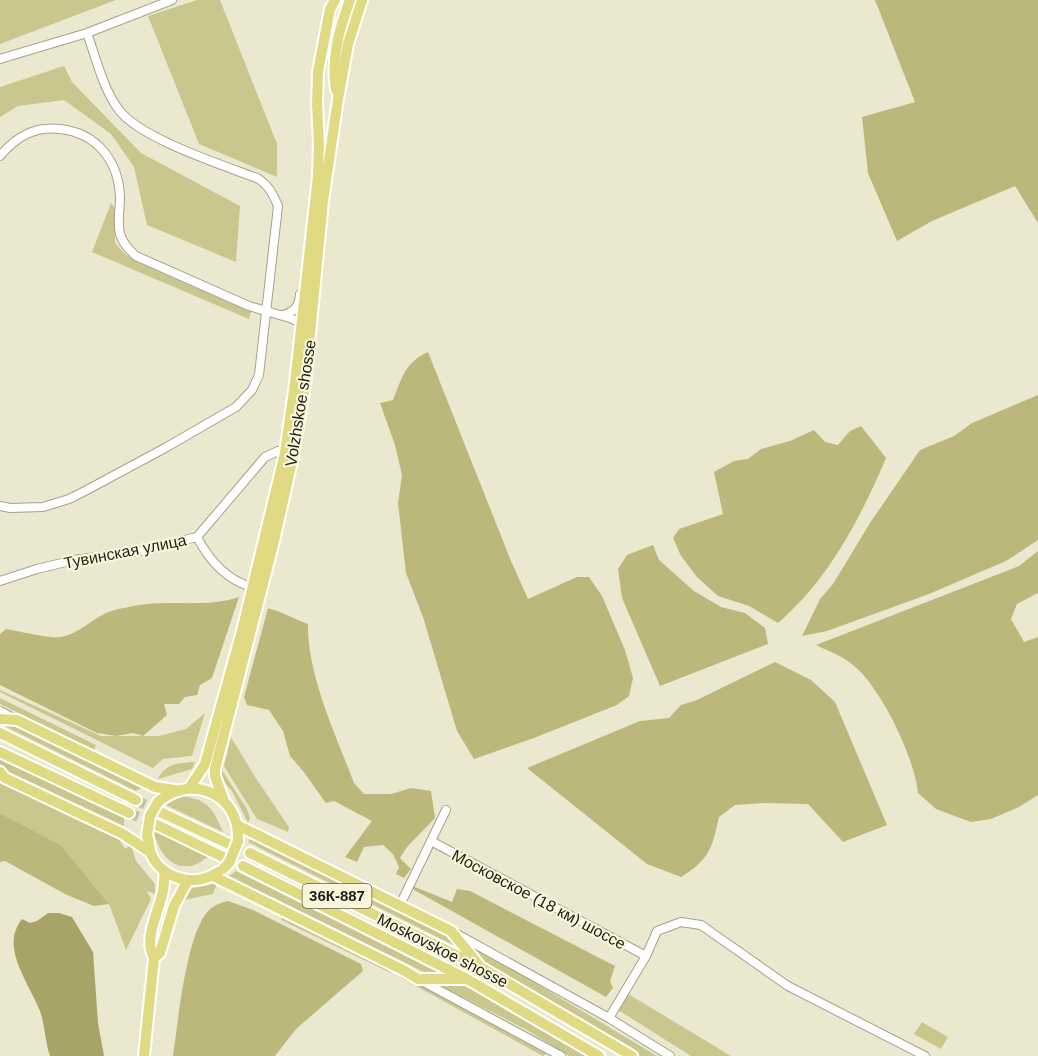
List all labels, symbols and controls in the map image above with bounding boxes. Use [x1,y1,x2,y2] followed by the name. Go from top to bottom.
[282,338,319,468] street label: Volzhskoe shosse
[62,531,188,572] street label: Тувинская улица
[449,846,629,953] street label: Московское (18 км) шоссе
[302,884,372,908] road number: 36К-887
[375,910,511,991] street label: Moskovskoe shosse

